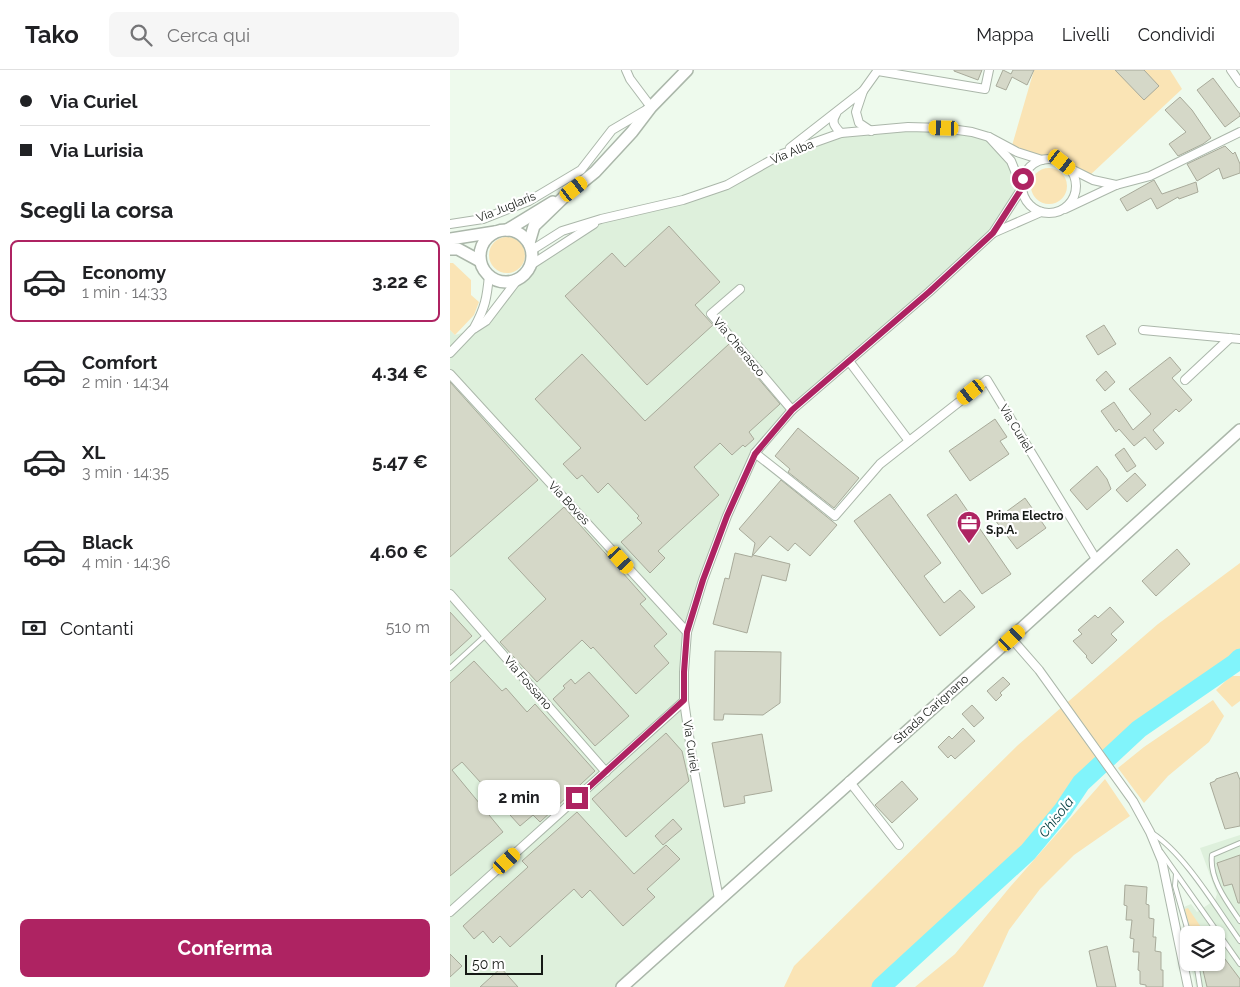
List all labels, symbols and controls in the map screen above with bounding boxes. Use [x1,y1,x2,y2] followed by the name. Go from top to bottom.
[109,12,459,57] search box
[25,20,79,49] text: Tako
[127,21,155,49] icon: search
[167,24,250,46] text: Cerca qui
[976,24,1034,45] text: Mappa
[1062,24,1110,45] text: Livelli
[1138,24,1215,45] text: Condividi
[50,90,138,112] text: Via Curiel
[928,120,959,136] car
[768,137,816,167] street label: Via Alba
[50,139,143,161] text: Via Lurisia
[1045,147,1078,177] car
[1012,168,1034,190] route start
[557,174,590,204] car
[474,189,538,225] street label: Via Juglaris
[20,197,173,223] text: Scegli la corsa
[22,259,67,304] icon: car
[82,261,166,283] text: Economy
[372,270,428,292] text: 3.22 €
[82,283,167,302] text: 1 min · 14:33
[710,315,768,379] street label: Via Cherasco
[22,349,67,394] icon: car
[82,351,157,373] text: Comfort
[372,360,428,382] text: 4.34 €
[82,373,169,392] text: 2 min · 14:34
[954,377,987,407] car
[996,402,1036,455] street label: Via Curiel
[22,439,67,484] icon: car
[82,441,105,463] text: XL
[372,450,428,472] text: 5.47 €
[82,463,169,482] text: 3 min · 14:35
[545,478,593,528] street label: Via Boves
[986,509,1064,537] place label: Prima Electro S.p.A.
[956,510,982,544] office icon: Prima Electro S.p.A.
[22,529,67,574] icon: car
[82,531,133,553] text: Black
[370,540,428,562] text: 4.60 €
[605,544,636,576] car
[82,553,170,572] text: 4 min · 14:36
[20,614,48,642] icon: cash
[60,617,134,639] text: Contanti
[386,618,430,637] text: 510 m
[995,622,1028,654] car
[501,653,555,713] street label: Via Fossano
[891,672,971,746] street label: Strada Carignano
[680,719,702,774] street label: Via Curiel
[477,780,560,816] callout: 2 min
[566,787,588,809] route end
[498,788,540,807] text: 2 min
[1035,794,1077,840] water label: Chisola
[490,845,523,877] car
[20,919,430,977] button: Conferma
[1180,926,1225,971] map controls
[1180,926,1225,971] button: layers
[465,952,542,975] scale bar
[472,956,505,972] text: 50 m

